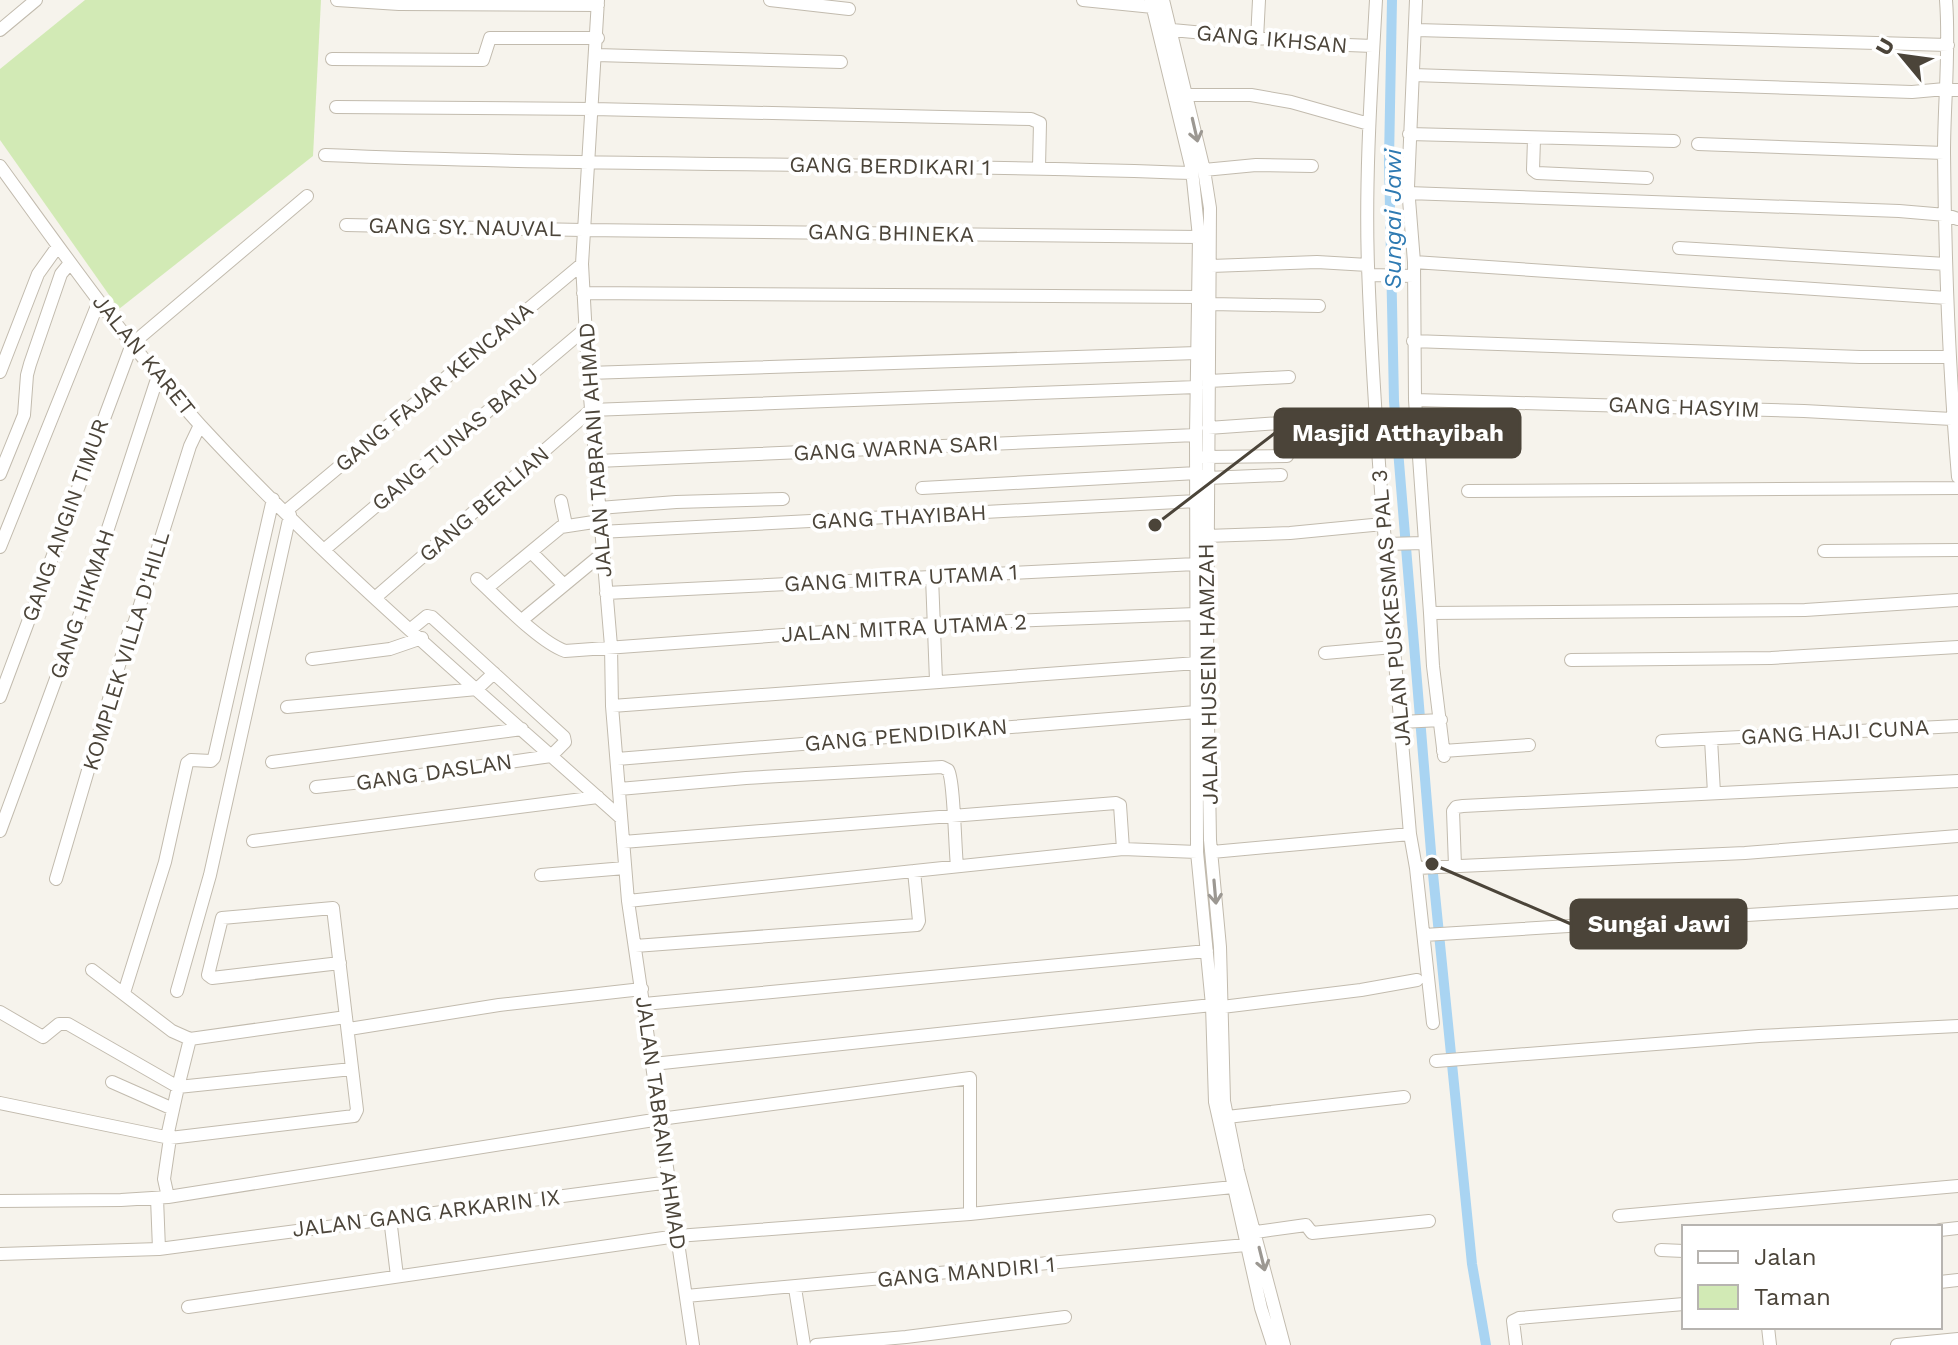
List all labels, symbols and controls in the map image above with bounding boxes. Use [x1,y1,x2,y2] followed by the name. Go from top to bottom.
[1862,16,1942,96] north arrow
[1195,20,1349,58] street label: GANG IKHSAN
[1870,34,1900,59] text: U
[1188,117,1203,143] one-way arrow
[1379,148,1407,289] water label: Sungai Jawi
[789,152,991,180] street label: GANG BERDIKARI 1
[368,213,562,241] street label: GANG SY. NAUVAL
[808,219,974,247] street label: GANG BHINEKA
[87,289,201,421] street label: JALAN KARET
[330,297,538,477] street label: GANG FAJAR KENCANA
[574,322,616,578] street label: JALAN TABRANI AHMAD
[367,362,543,516] street label: GANG TUNAS BARU
[1608,392,1760,422] street label: GANG HASYIM
[1275,409,1520,457] callout: Masjid Atthayibah
[17,415,113,625] street label: GANG ANGIN TIMUR
[1292,419,1504,447] text: Masjid Atthayibah
[793,430,999,466] street label: GANG WARNA SARI
[414,441,554,567] street label: GANG BERLIAN
[1366,468,1416,748] street label: JALAN PUSKESMAS PAL 3
[811,500,987,534] street label: GANG THAYIBAH
[45,526,119,682] street label: GANG HIKMAH
[78,528,174,774] street label: KOMPLEK VILLA D'HILL
[1193,543,1223,805] street label: JALAN HUSEIN HAMZAH
[784,559,1018,597] street label: GANG MITRA UTAMA 1
[780,609,1028,647] street label: JALAN MITRA UTAMA 2
[804,714,1008,756] street label: GANG PENDIDIKAN
[1740,715,1930,749] street label: GANG HAJI CUNA
[354,749,514,795] street label: GANG DASLAN
[1208,878,1223,905] one-way arrow
[1571,900,1746,948] callout: Sungai Jawi
[1588,910,1730,938] text: Sungai Jawi
[631,995,691,1251] street label: JALAN TABRANI AHMAD
[291,1184,561,1242] street label: JALAN GANG ARKARIN IX
[1682,1225,1942,1329] legend
[1754,1243,1817,1271] text: Jalan
[1256,1246,1271,1272] one-way arrow
[876,1252,1056,1292] street label: GANG MANDIRI 1
[1754,1283,1831,1311] text: Taman

